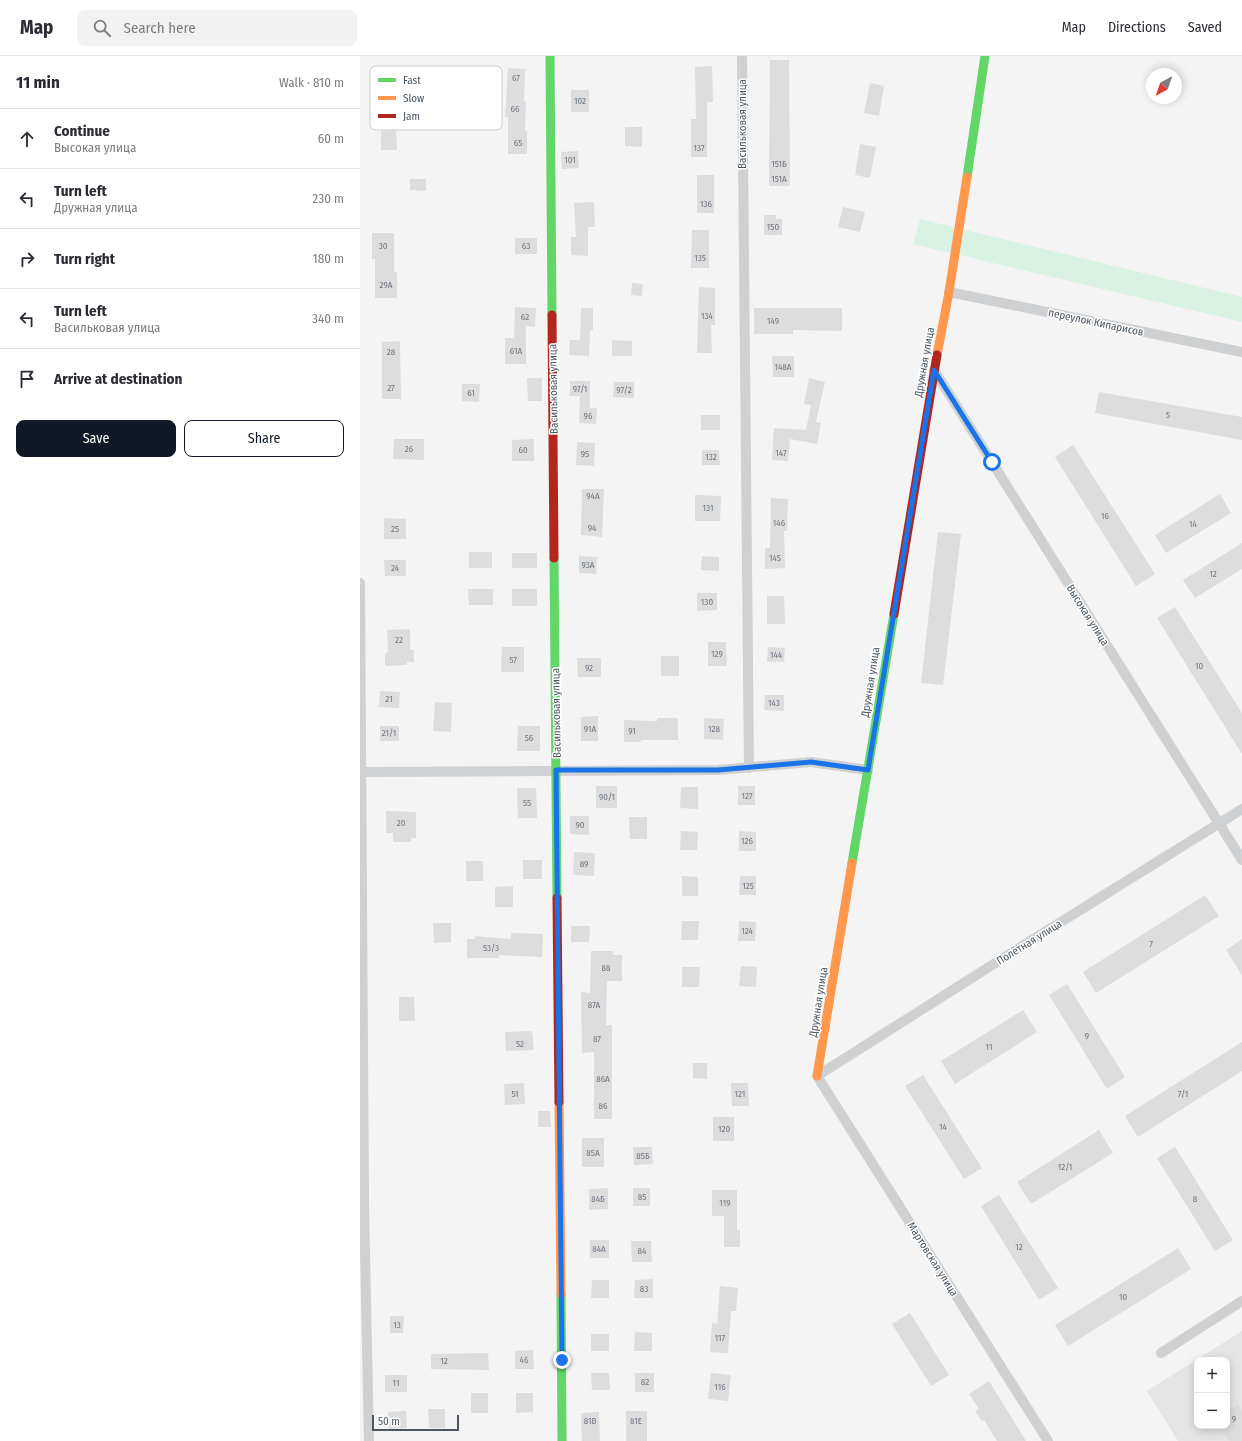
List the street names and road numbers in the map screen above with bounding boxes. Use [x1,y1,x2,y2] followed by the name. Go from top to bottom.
[736,79,749,169] street label: Васильковая улица
[1047,306,1145,339] street label: переулок Кипарисов
[912,326,937,399] street label: Дружная улица
[546,344,561,434] street label: Васильковая улица
[1064,582,1112,648] street label: Высокая улица
[858,646,882,719] street label: Дружная улица
[549,668,564,758] street label: Васильковая улица
[994,917,1064,968] street label: Полётная улица
[806,966,830,1039] street label: Дружная улица
[905,1220,961,1299] street label: Мартовская улица

